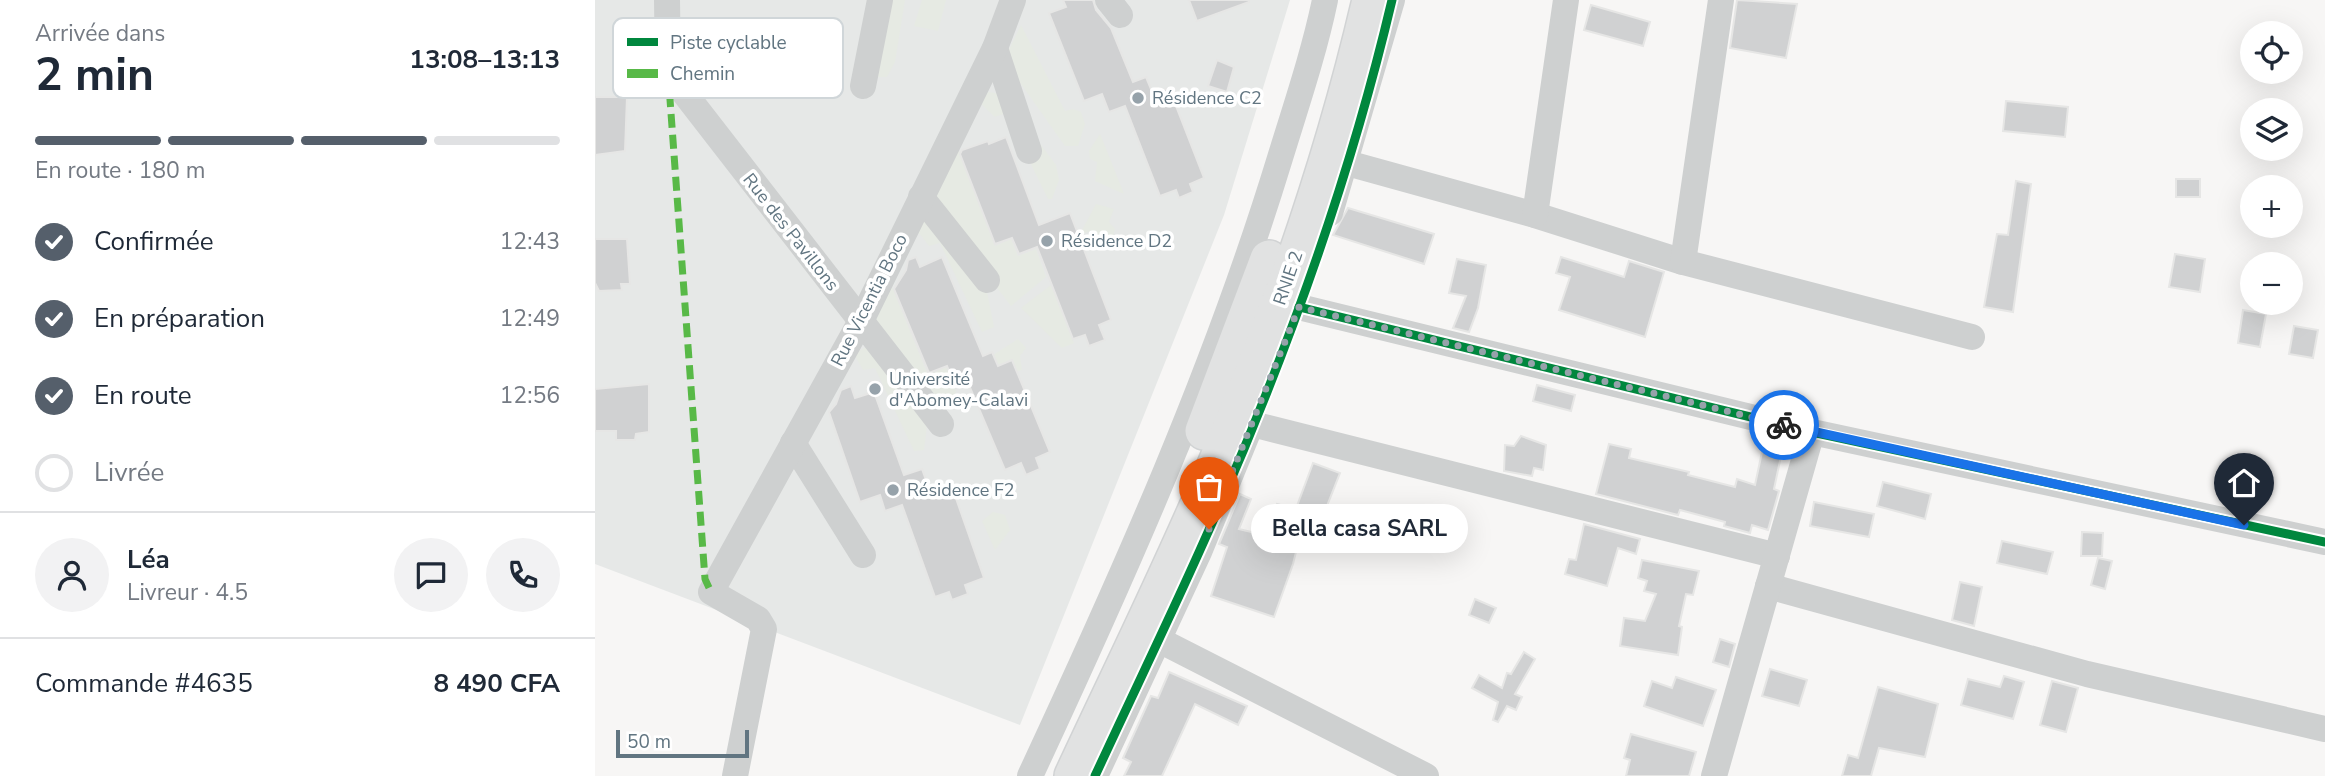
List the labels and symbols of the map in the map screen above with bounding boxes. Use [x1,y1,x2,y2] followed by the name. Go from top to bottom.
[613,18,843,98] legend
[670,30,787,56] text: Piste cyclable
[670,61,735,87] text: Chemin
[1152,86,1262,110] place label: Résidence C2
[1130,90,1146,106] marker: Résidence C2
[738,168,844,296] street label: Rue des Pavillons
[1061,229,1172,253] place label: Résidence D2
[825,230,913,370] street label: Rue Vicentia Boco
[1039,233,1055,249] marker: Résidence D2
[1268,248,1308,308] street label: RNIE 2
[889,367,1028,412] place label: Université d'Abomey-Calavi
[867,381,883,397] marker: Université d'Abomey-Calavi
[1749,390,1819,460] courier
[2214,453,2274,525] pin
[1179,457,1239,529] pin
[907,478,1015,502] place label: Résidence F2
[885,482,901,498] marker: Résidence F2
[1251,504,1468,554] callout: Bella casa SARL
[616,727,749,759] scale bar

